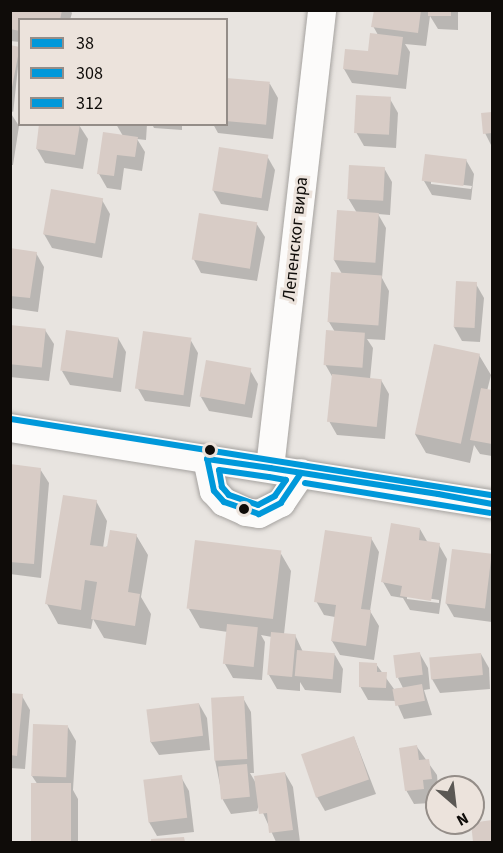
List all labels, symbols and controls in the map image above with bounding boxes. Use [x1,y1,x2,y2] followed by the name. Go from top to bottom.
[18,18,228,126] legend
[76,31,94,56] text: 38
[76,61,103,86] text: 308
[76,91,103,116] text: 312
[279,176,313,302] street label: Лепенског вира
[204,444,216,456] unlabelled marker
[238,503,250,515] unlabelled marker
[425,775,485,835] north arrow
[453,807,472,831] text: N

